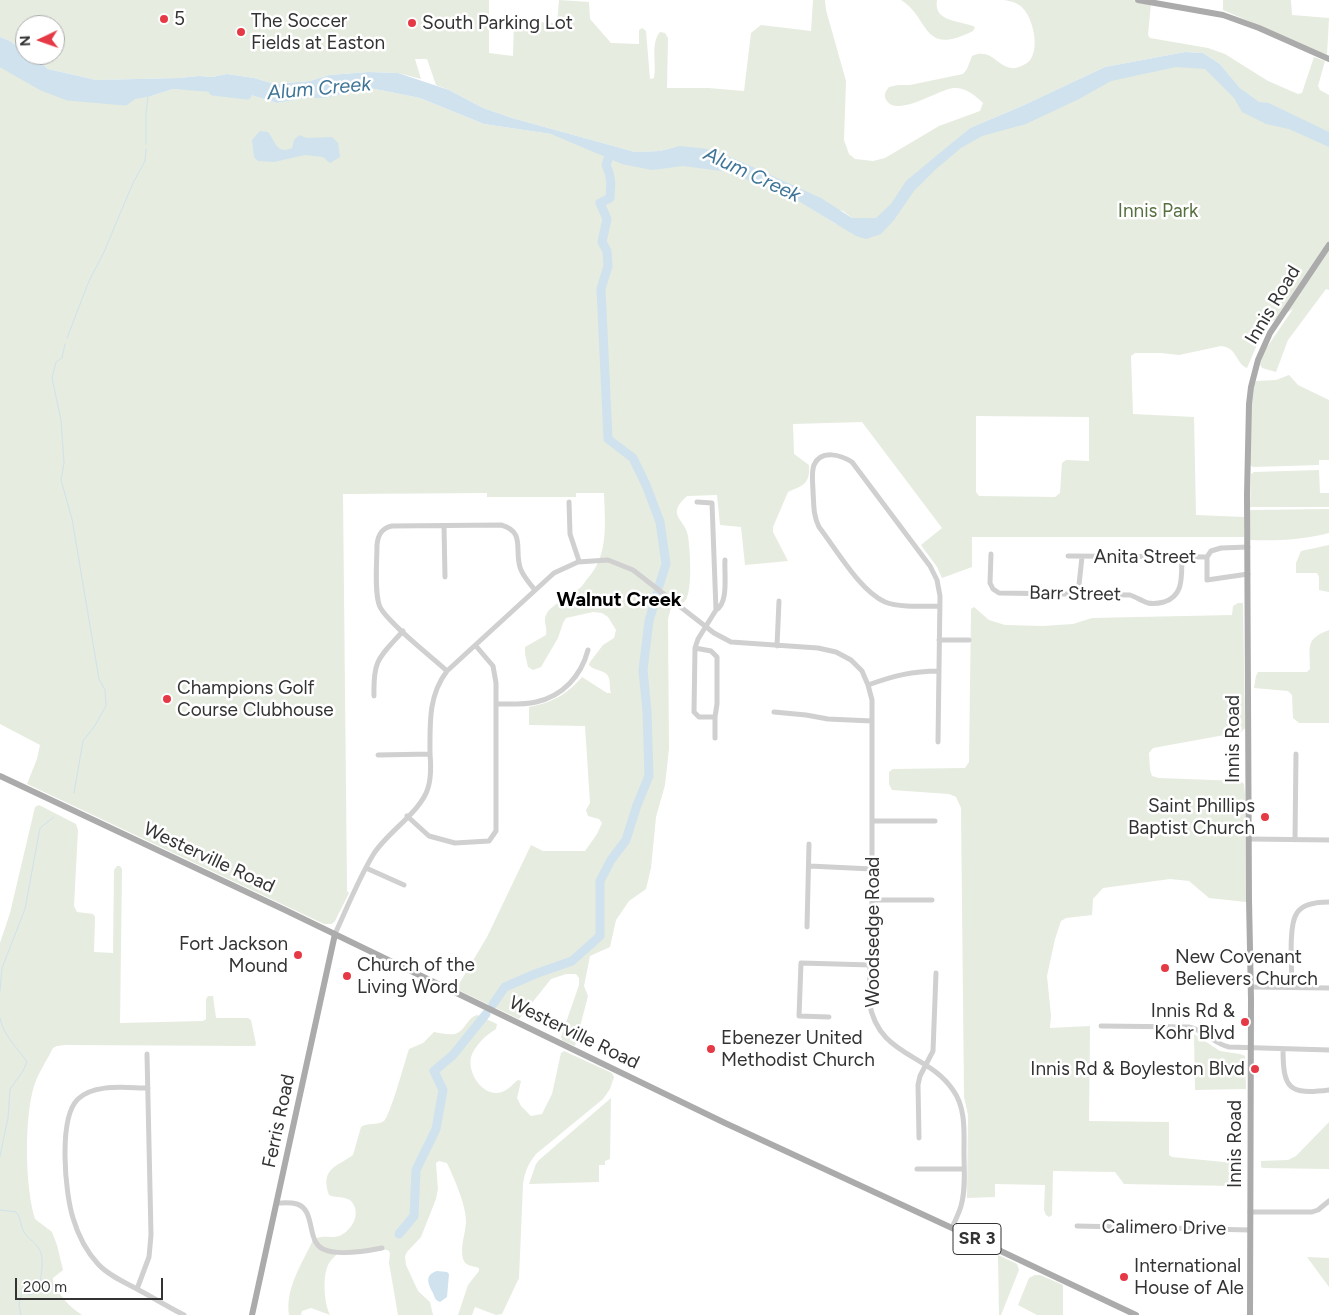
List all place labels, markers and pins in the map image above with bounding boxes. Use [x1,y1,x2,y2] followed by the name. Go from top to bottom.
[174,8,185,30] place label: 5
[251,10,385,54] place label: The Soccer Fields at Easton
[422,12,573,34] place label: South Parking Lot
[158,13,170,25] marker: 5
[406,17,418,29] marker: South Parking Lot
[235,26,247,38] marker: The Soccer Fields at Easton
[177,677,334,721] place label: Champions Golf Course Clubhouse
[161,693,173,705] marker: Champions Golf Course Clubhouse
[1128,795,1255,839] place label: Saint Phillips Baptist Church
[1259,811,1271,823] marker: Saint Phillips Baptist Church
[179,933,288,977] place label: Fort Jackson Mound
[1175,946,1318,990] place label: New Covenant Believers Church
[292,949,304,961] marker: Fort Jackson Mound
[357,954,475,998] place label: Church of the Living Word
[1159,962,1171,974] marker: New Covenant Believers Church
[341,970,353,982] marker: Church of the Living Word
[1151,1000,1235,1044] place label: Innis Rd & Kohr Blvd
[1239,1016,1251,1028] marker: Innis Rd & Kohr Blvd
[721,1027,875,1071] place label: Ebenezer United Methodist Church
[705,1043,717,1055] marker: Ebenezer United Methodist Church
[1030,1058,1245,1080] place label: Innis Rd & Boyleston Blvd
[1249,1063,1261,1075] marker: Innis Rd & Boyleston Blvd
[1134,1255,1244,1299] place label: International House of Ale
[1118,1271,1130,1283] marker: International House of Ale

